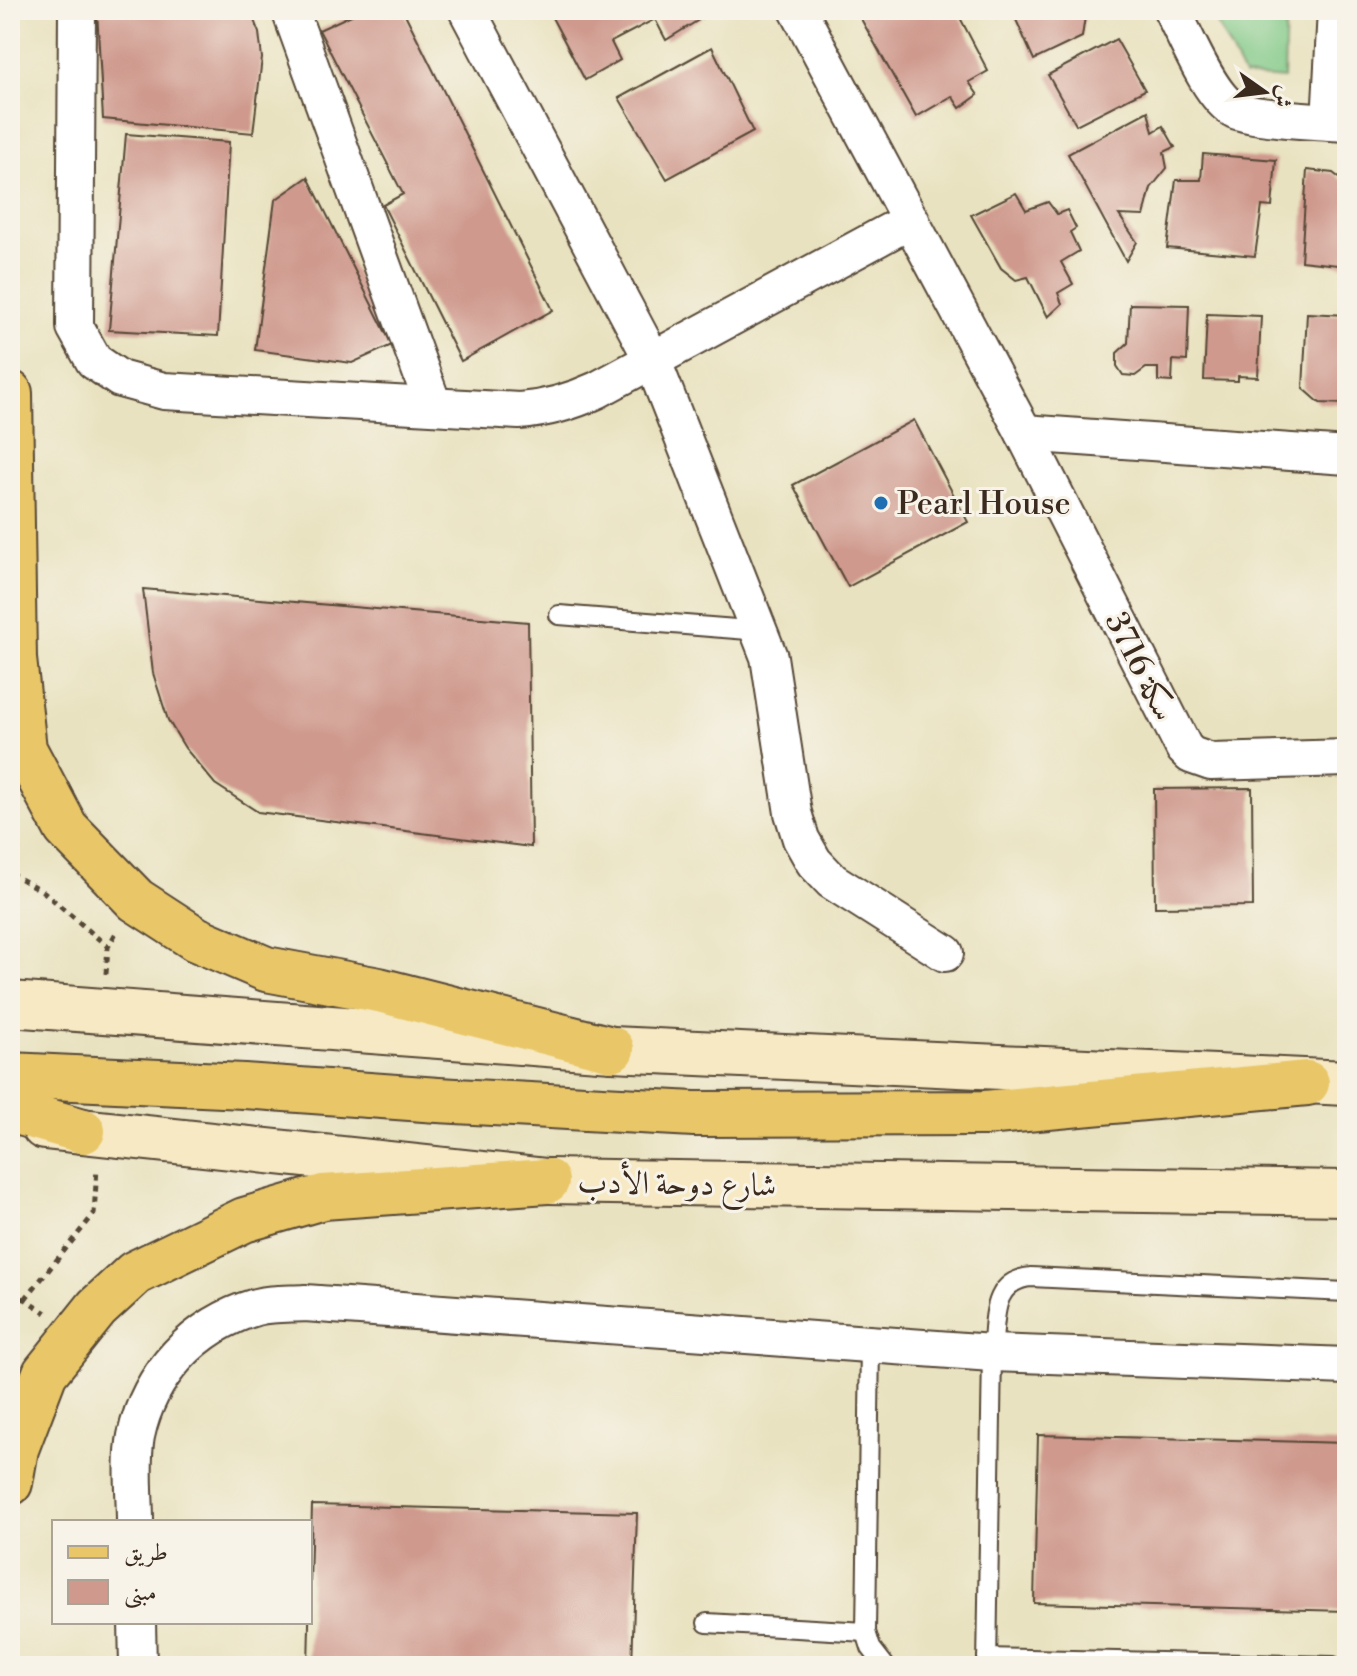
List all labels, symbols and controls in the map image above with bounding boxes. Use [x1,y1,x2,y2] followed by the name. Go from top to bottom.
[1225,52,1305,132] north arrow
[1267,83,1299,110] text: ش
[897,484,1071,524] place label: Pearl House
[872,494,890,512] marker: Pearl House
[1096,605,1184,728] street label: سكة 3716
[577,1159,777,1212] street label: شارع دوحة الأدب
[52,1520,312,1624] legend
[124,1538,168,1568] text: طريق
[124,1578,157,1609] text: مبنى

